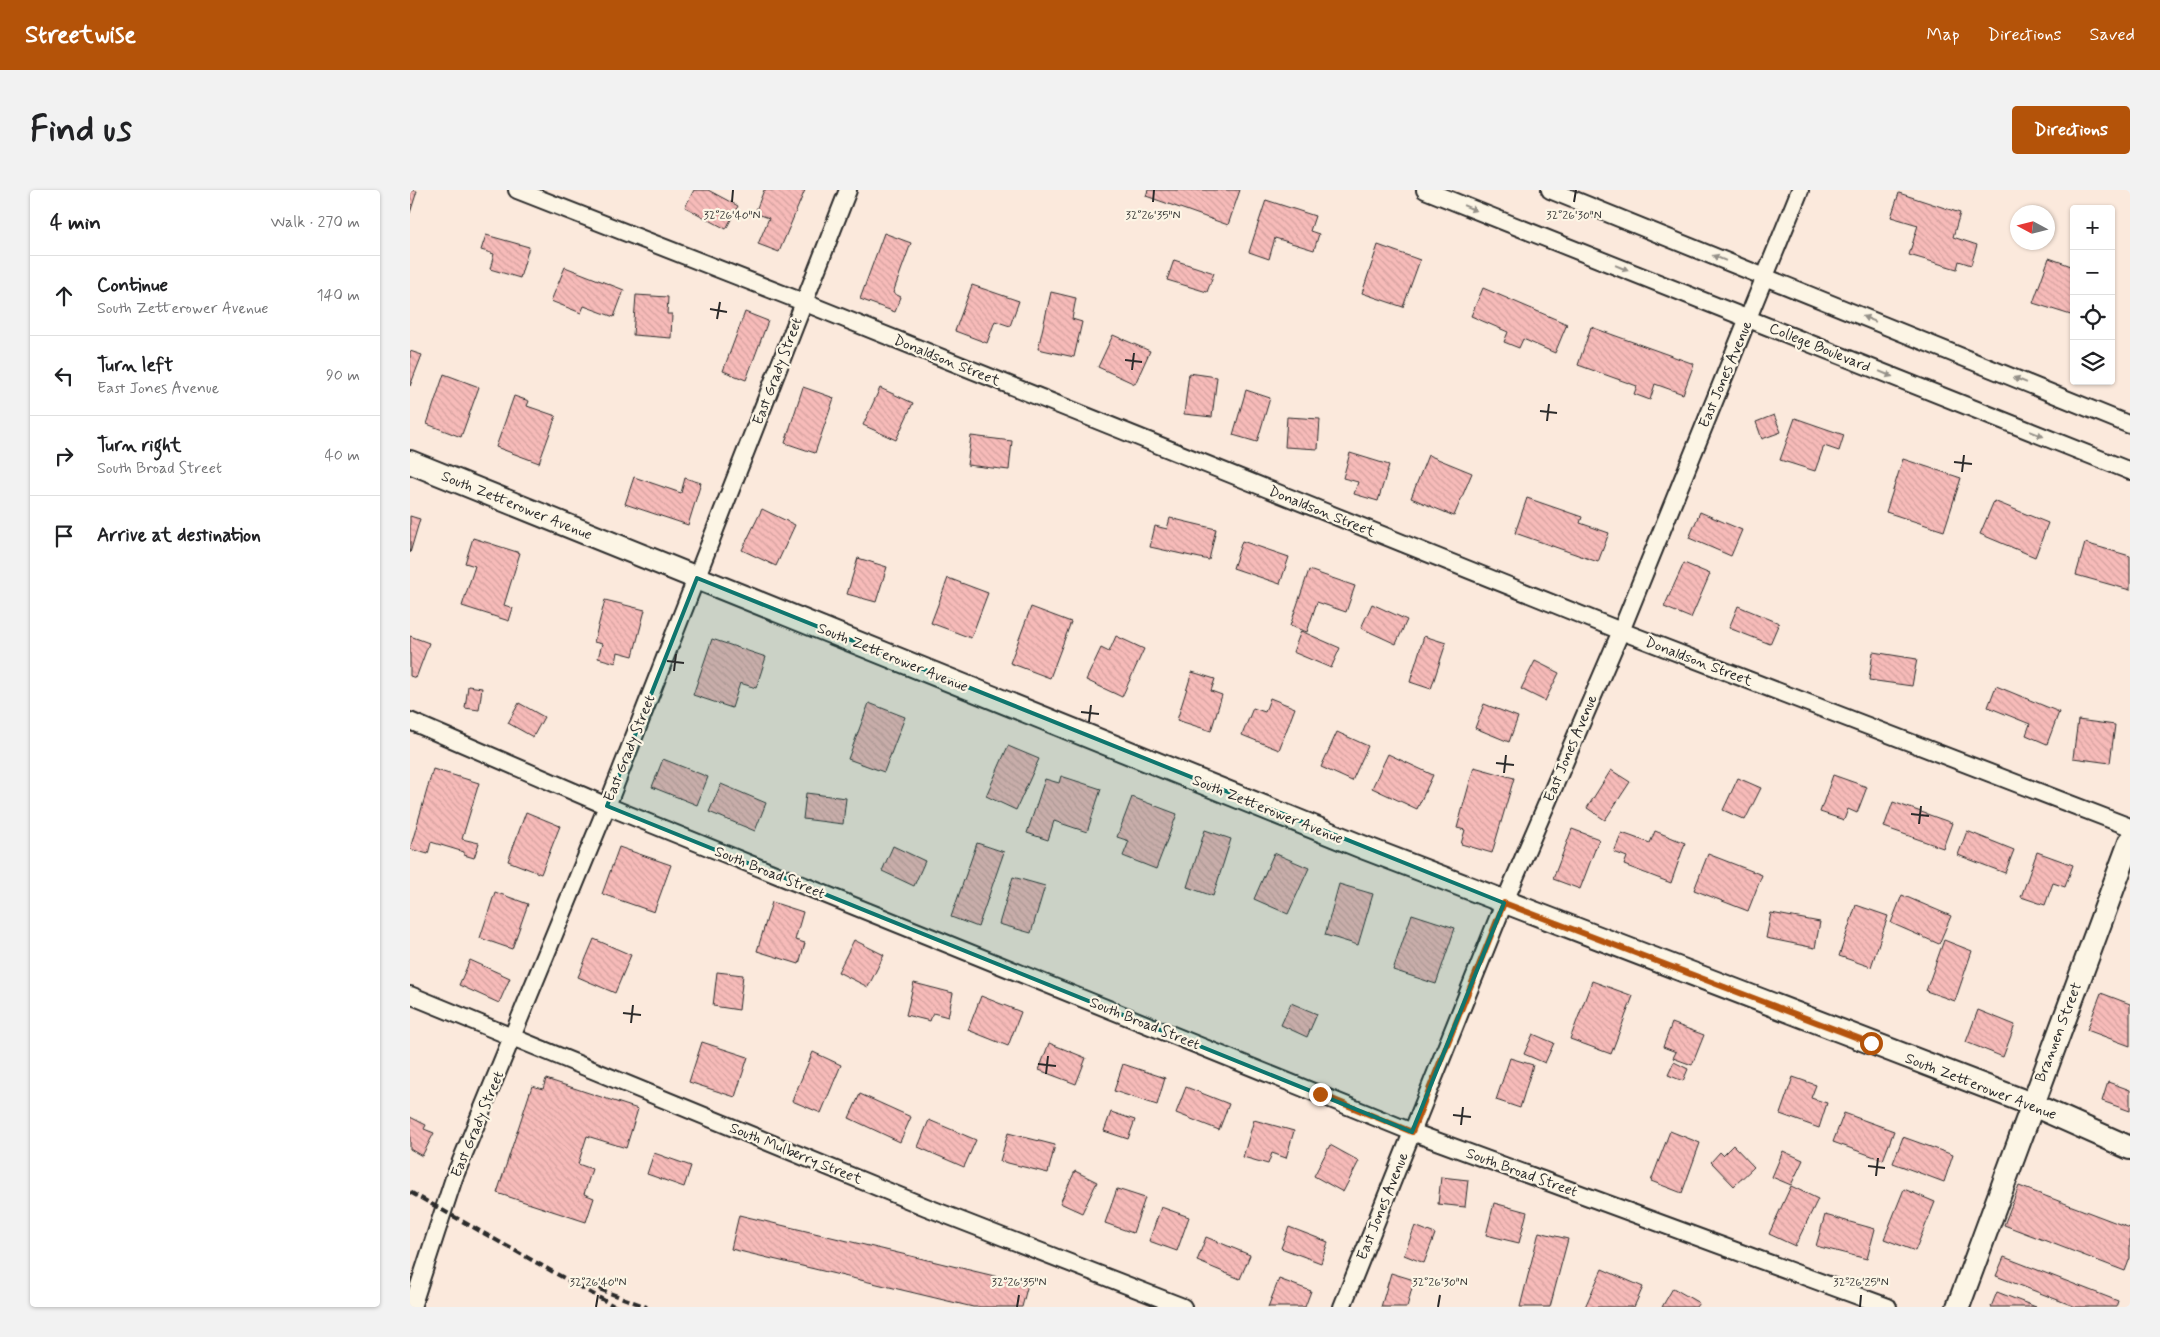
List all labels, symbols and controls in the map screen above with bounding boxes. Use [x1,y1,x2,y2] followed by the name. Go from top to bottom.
[25,20,136,51] text: Streetwise
[1927,23,1960,47] text: Map
[1988,23,2062,47] text: Directions
[2090,23,2135,47] text: Saved
[2012,106,2130,154] button: Directions
[30,107,132,153] text: Find us
[1463,205,1478,212] one-way arrow
[2010,205,2055,250] north arrow
[2070,205,2115,385] map controls
[2070,205,2115,250] button: +
[703,208,761,224] text: 32°26'40"N
[1125,208,1181,224] text: 32°26'35"N
[1546,208,1602,224] text: 32°26'30"N
[50,209,101,237] text: 4 min
[271,212,360,233] text: Walk · 270 m
[2070,250,2115,295] button: −
[1711,254,1726,262] one-way arrow
[1614,265,1629,272] one-way arrow
[97,273,168,298] text: Continue
[50,282,78,310] icon: ahead
[316,285,360,306] text: 140 m
[2070,295,2115,340] button: locate
[97,298,269,319] text: South Zetterower Avenue
[748,314,808,428] street label: East Grady Street
[1862,314,1877,322] one-way arrow
[1694,318,1758,431] street label: East Jones Avenue
[1766,318,1873,377] street label: College Boulevard
[890,330,1003,391] street label: Donaldson Street
[2070,340,2115,385] button: layers
[97,353,173,378] text: Turn left
[50,362,78,390] icon: left
[326,365,360,386] text: 90 m
[1879,370,1893,378] one-way arrow
[2012,376,2027,384] one-way arrow
[97,378,219,399] text: East Jones Avenue
[2030,430,2045,438] one-way arrow
[97,433,181,458] text: Turn right
[50,442,78,470] icon: right
[324,445,360,466] text: 40 m
[97,458,222,479] text: South Broad Street
[438,467,595,545] street label: South Zetterower Avenue
[1265,481,1378,542] street label: Donaldson Street
[50,522,78,550] icon: arrive
[97,523,261,548] text: Arrive at destination
[814,619,971,697] street label: South Zetterower Avenue
[1642,632,1755,692] street label: Donaldson Street
[599,692,661,805] street label: East Grady Street
[1539,692,1603,805] street label: East Jones Avenue
[1189,771,1346,849] street label: South Zetterower Avenue
[712,842,828,904] street label: South Broad Street
[2031,980,2087,1085] street label: Brannen Street
[1087,993,1203,1055] street label: South Broad Street
[1860,1032,1883,1055] route start
[1902,1049,2060,1125] street label: South Zetterower Avenue
[447,1068,509,1181] street label: East Grady Street
[1309,1083,1332,1106] route end
[726,1118,865,1190] street label: South Mulberry Street
[1463,1144,1580,1202] street label: South Broad Street
[1352,1150,1414,1263] street label: East Jones Avenue
[569,1275,627,1291] text: 32°26'40"N
[991,1275,1047,1291] text: 32°26'35"N
[1412,1275,1468,1291] text: 32°26'30"N
[1833,1275,1889,1291] text: 32°26'25"N

